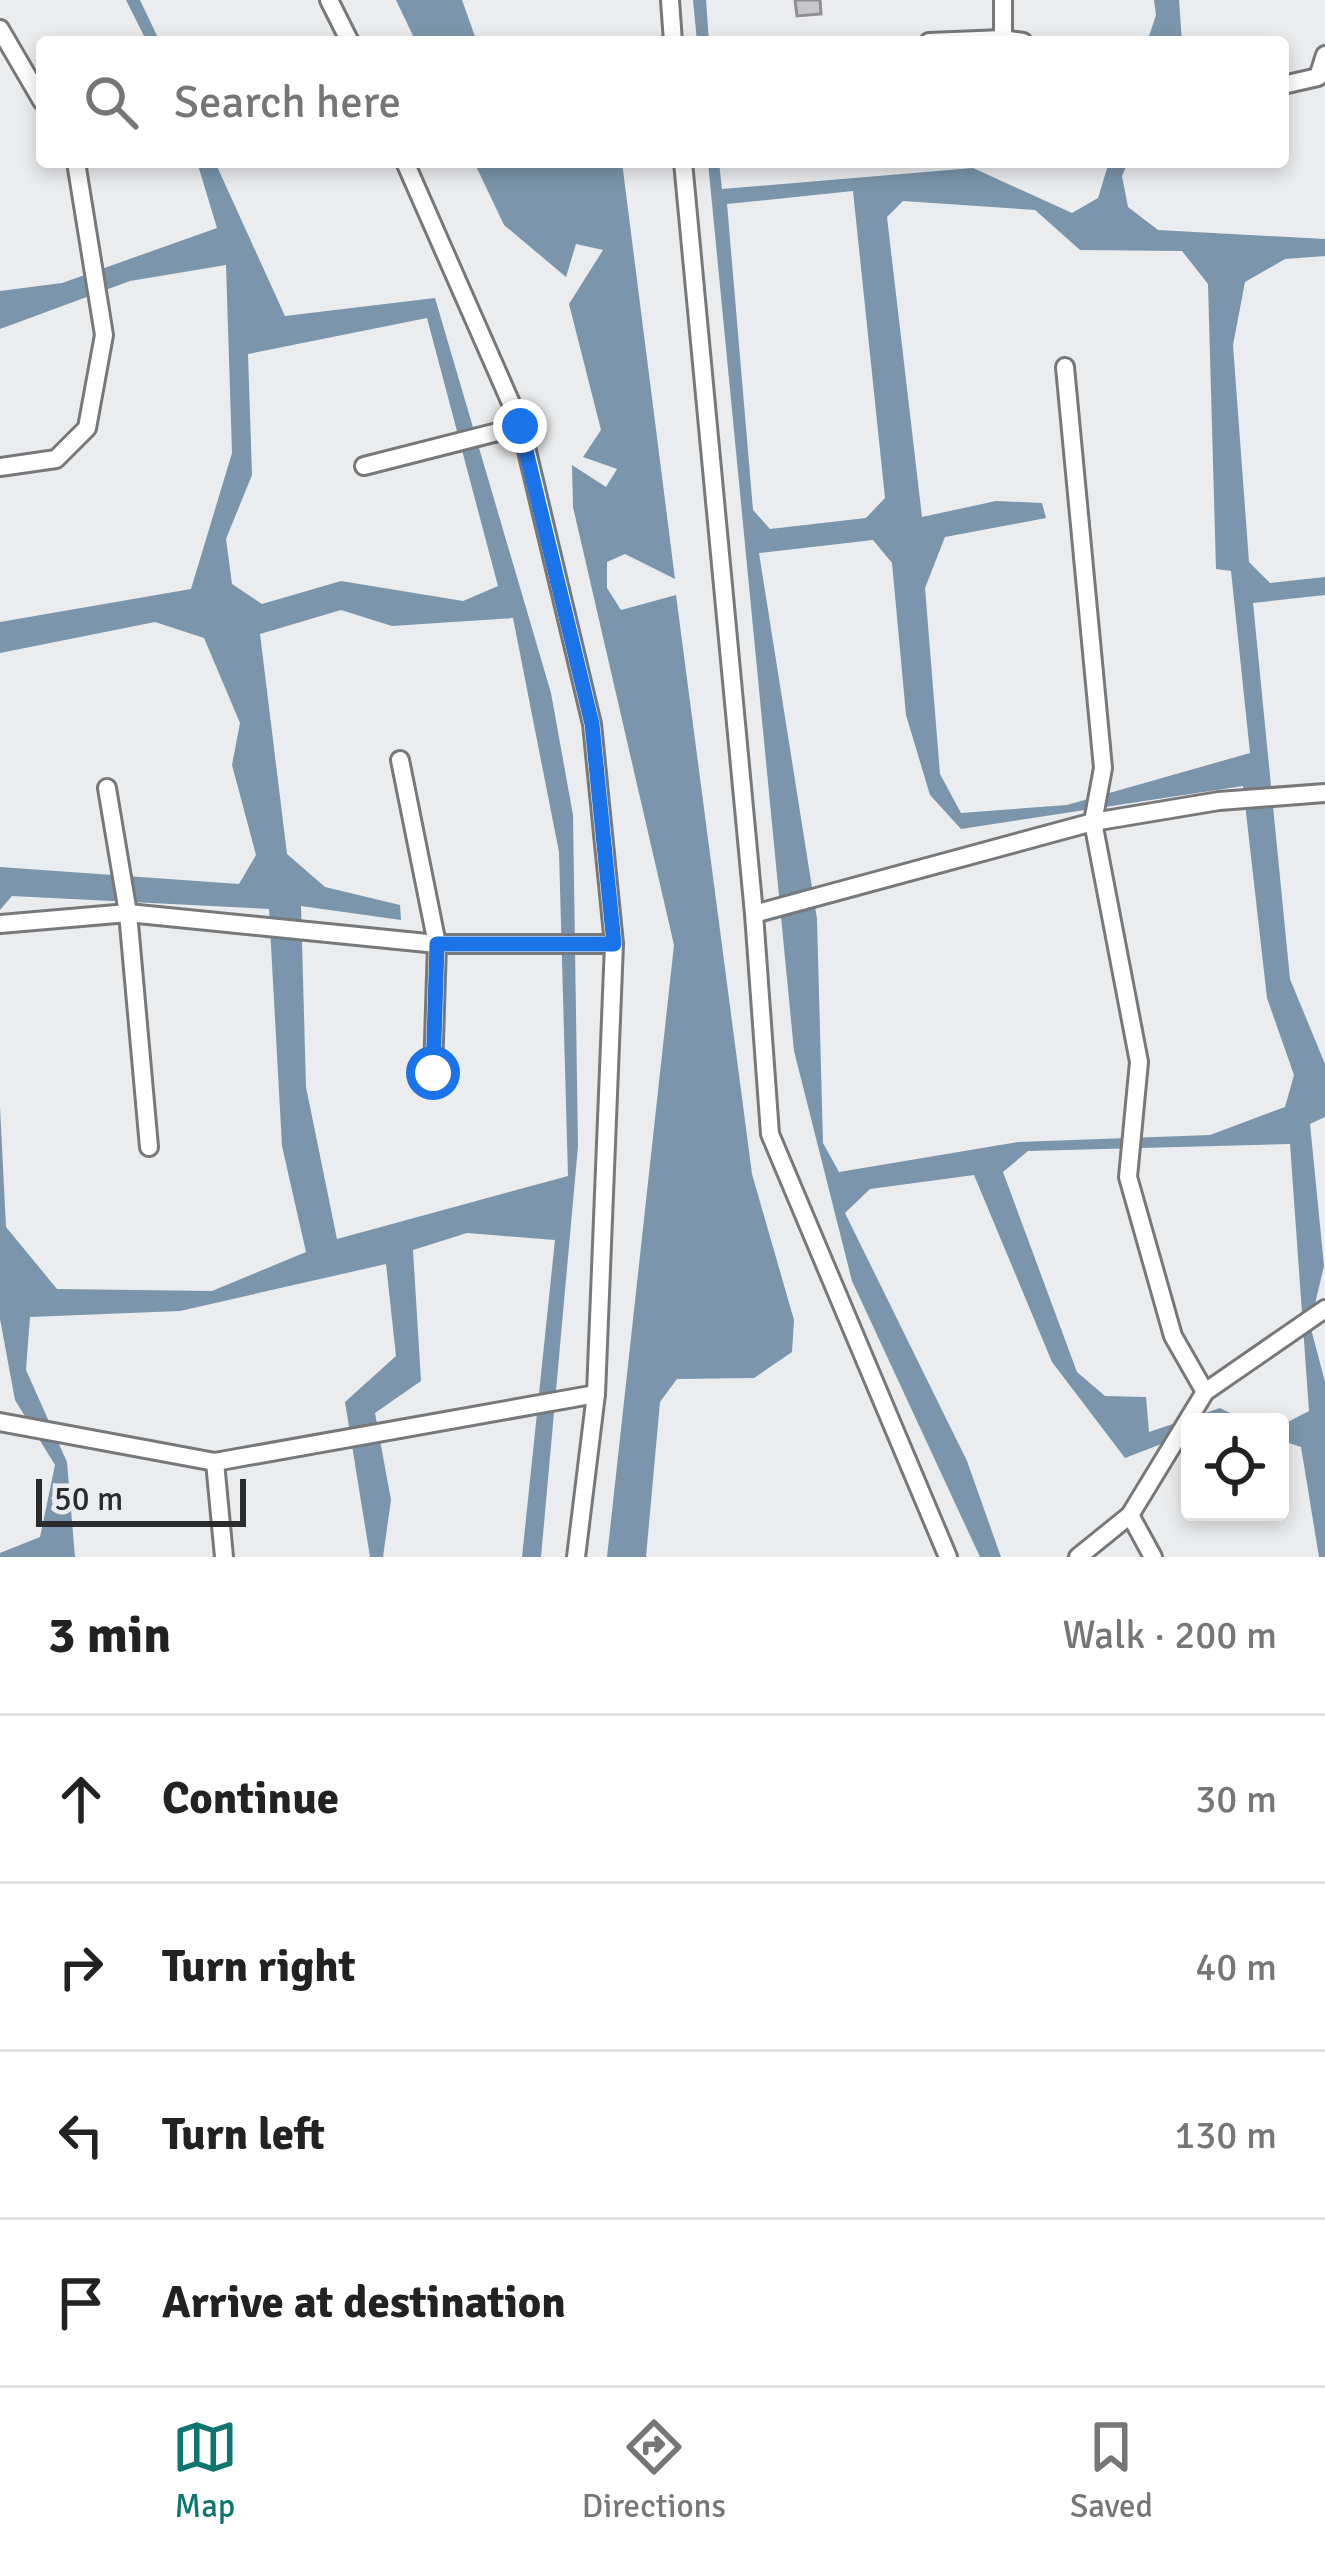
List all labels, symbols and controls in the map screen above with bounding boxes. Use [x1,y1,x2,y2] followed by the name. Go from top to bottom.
[36,36,1289,168] search box
[78,69,144,135] icon: search
[174,75,401,130] text: Search here
[493,399,547,453] route end
[406,1046,460,1100] route start
[1181,1413,1289,1521] map controls
[1181,1413,1289,1521] button: locate
[36,1473,246,1526] scale bar
[54,1479,123,1520] text: 50 m
[48,1604,171,1667] text: 3 min
[1063,1611,1277,1659] text: Walk · 200 m
[48,1766,114,1832] icon: ahead
[162,1771,339,1826] text: Continue
[1195,1775,1277,1823] text: 30 m
[48,1934,114,2000] icon: right
[162,1939,356,1994] text: Turn right
[1195,1943,1277,1991] text: 40 m
[48,2102,114,2168] icon: left
[162,2107,325,2162] text: Turn left
[1174,2111,1277,2159] text: 130 m
[48,2270,114,2336] icon: arrive
[162,2275,566,2330] text: Arrive at destination
[172,2414,238,2527] tab: Map
[582,2414,726,2527] tab: Directions
[1070,2414,1153,2527] tab: Saved

